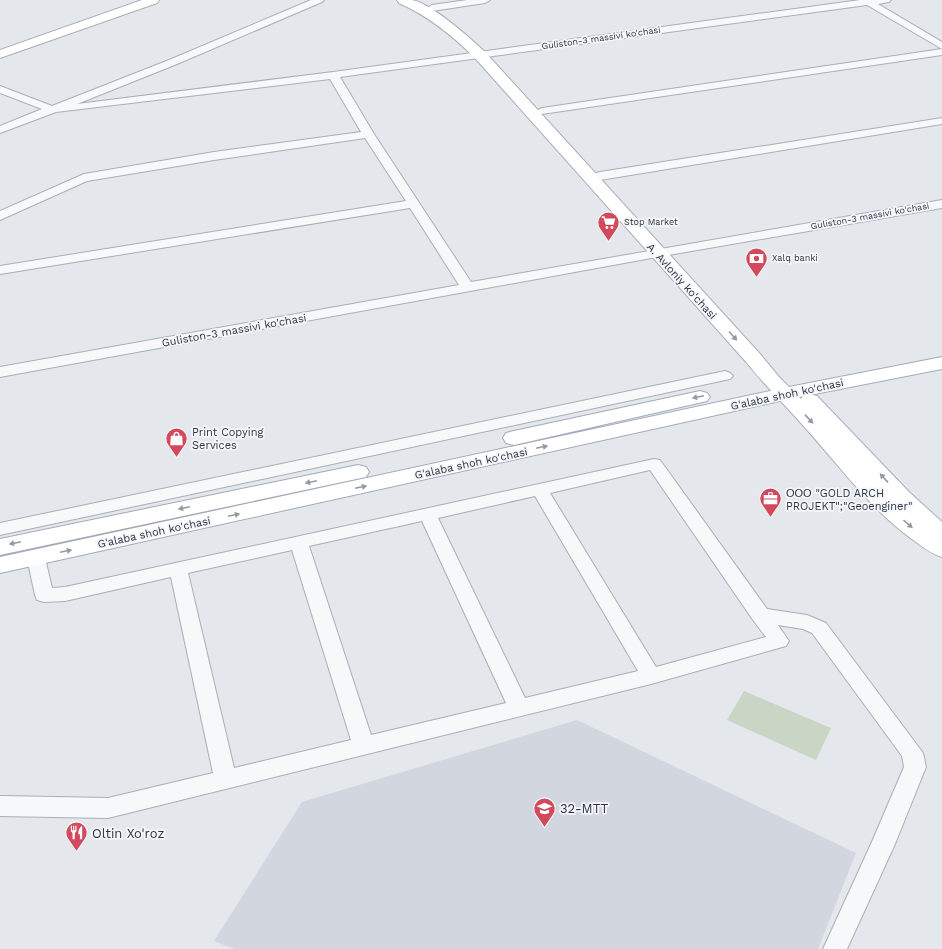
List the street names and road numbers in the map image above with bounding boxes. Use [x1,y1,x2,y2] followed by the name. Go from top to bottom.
[541,25,661,51] street label: Guliston-3 massivi ko'chasi
[810,201,930,231] street label: Guliston-3 massivi ko'chasi
[644,241,719,322] street label: A. Avloniy ko'chasi
[161,311,308,350] street label: Guliston-3 massivi ko'chasi
[729,376,845,413] street label: G'alaba shoh ko'chasi
[413,445,529,482] street label: G'alaba shoh ko'chasi
[96,514,212,551] street label: G'alaba shoh ko'chasi

